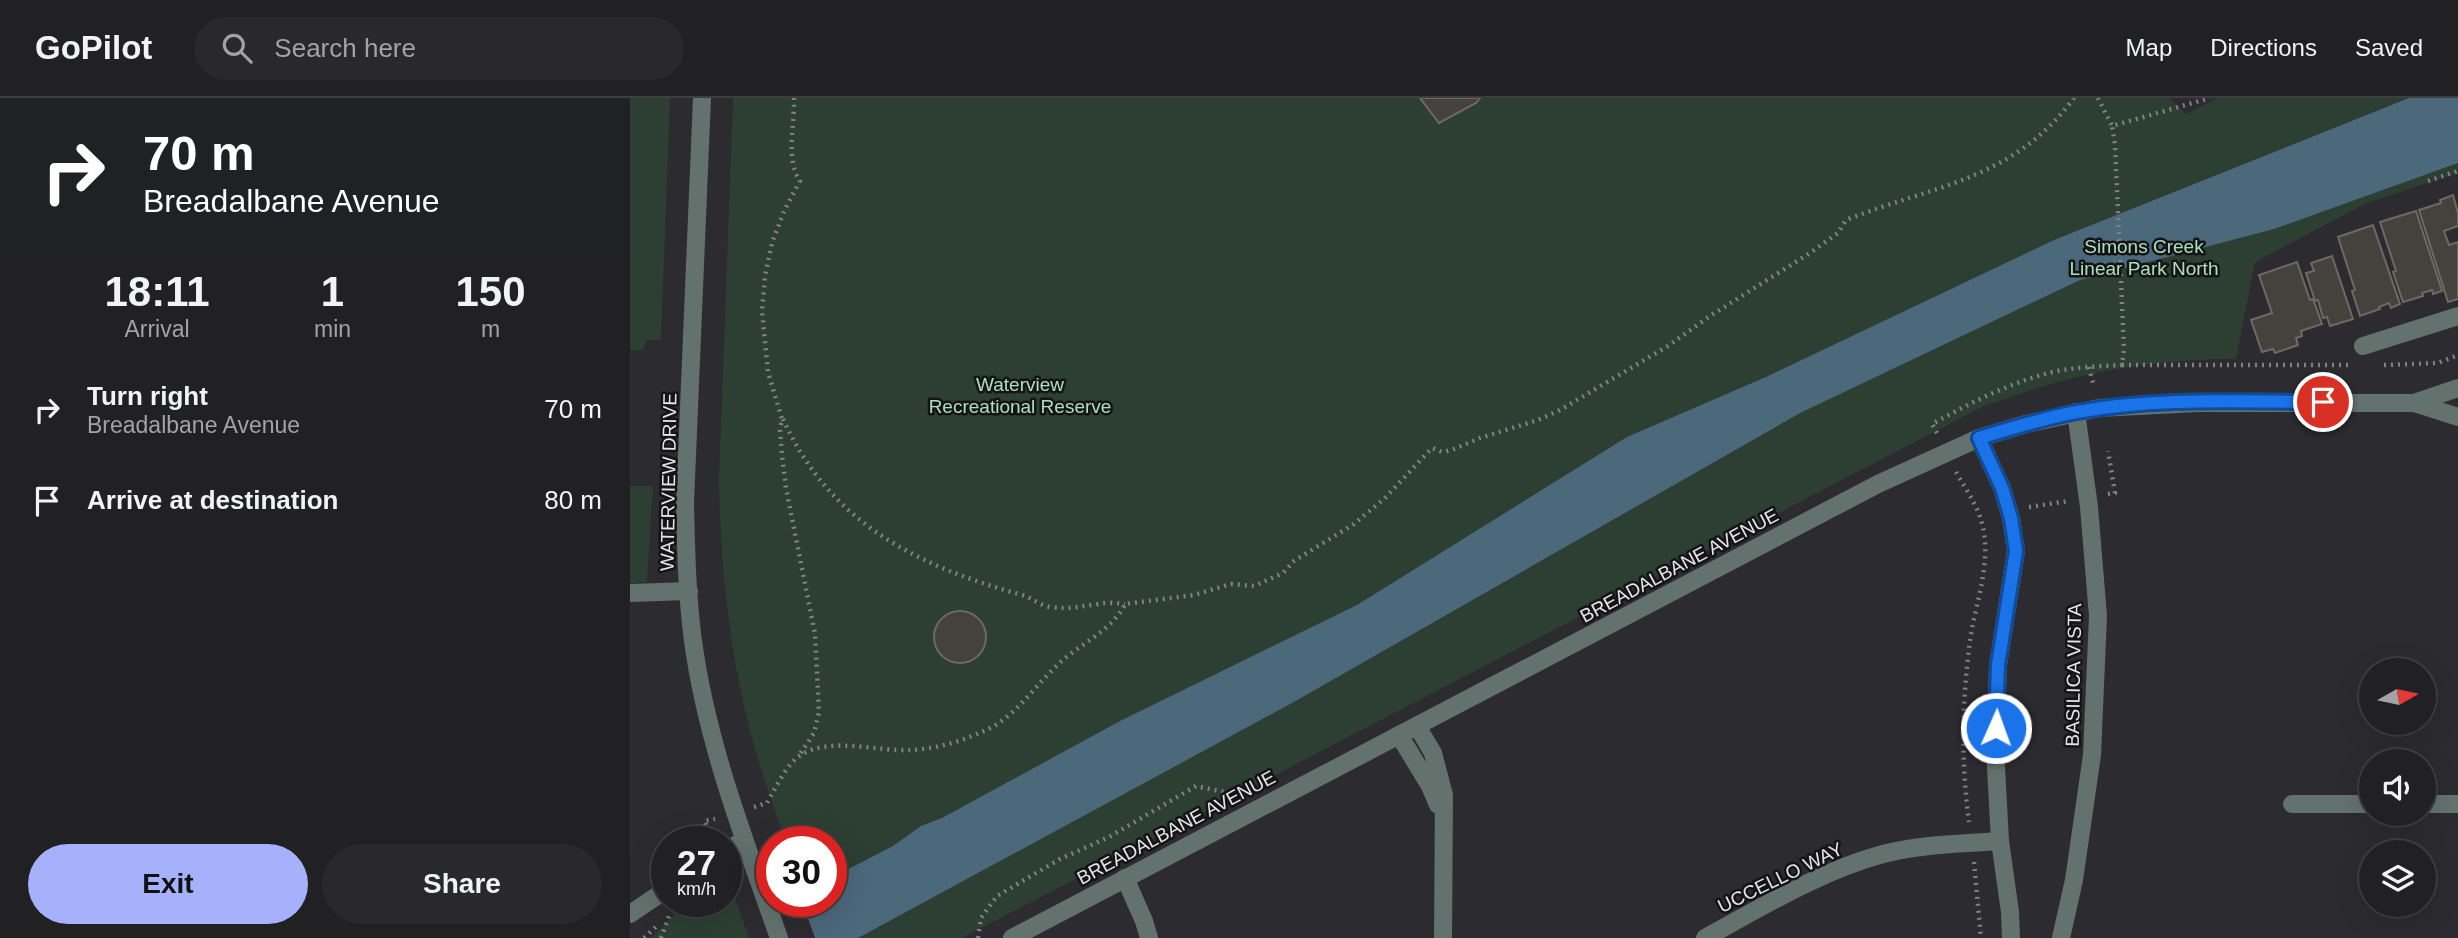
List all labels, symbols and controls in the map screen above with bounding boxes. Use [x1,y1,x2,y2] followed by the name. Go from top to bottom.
[194,17,684,80] search box
[35,29,152,66] text: GoPilot
[218,29,256,67] icon: search
[274,33,416,63] text: Search here
[2126,34,2172,61] text: Map
[2210,34,2317,61] text: Directions
[2355,34,2423,61] text: Saved
[28,126,119,217] icon: right
[143,126,255,180] text: 70 m
[143,183,440,219] text: Breadalbane Avenue
[2070,236,2218,279] park label: Simons Creek Linear Park North
[104,268,210,315] text: 18:11
[321,268,344,315] text: 1
[455,268,526,315] text: 150
[124,316,190,342] text: Arrival
[314,316,351,342] text: min
[481,316,500,342] text: m
[2293,372,2353,432] pin
[929,374,1111,417] park label: Waterview Recreational Reserve
[87,381,208,411] text: Turn right
[2304,383,2342,421] icon: arrive
[28,391,66,429] icon: right
[656,393,681,571] street label: WATERVIEW DRIVE
[544,394,602,424] text: 70 m
[87,412,300,438] text: Breadalbane Avenue
[28,482,66,520] icon: arrive
[87,485,338,515] text: Arrive at destination
[544,485,602,515] text: 80 m
[1577,504,1782,627] street label: BREADALBANE AVENUE
[2062,603,2085,747] street label: BASILICA VISTA
[2359,658,2436,735] north arrow
[2359,658,2436,917] map controls
[1959,691,2033,765] position arrow
[2359,749,2436,826] button: sound
[1074,766,1279,889] street label: BREADALBANE AVENUE
[756,826,847,917] speed limit sign: 30
[1714,838,1846,917] street label: UCCELLO WAY
[2359,840,2436,917] button: layers
[677,843,716,882] text: 27
[28,844,308,924] button: Exit
[322,844,602,924] button: Share
[677,879,716,899] text: km/h

